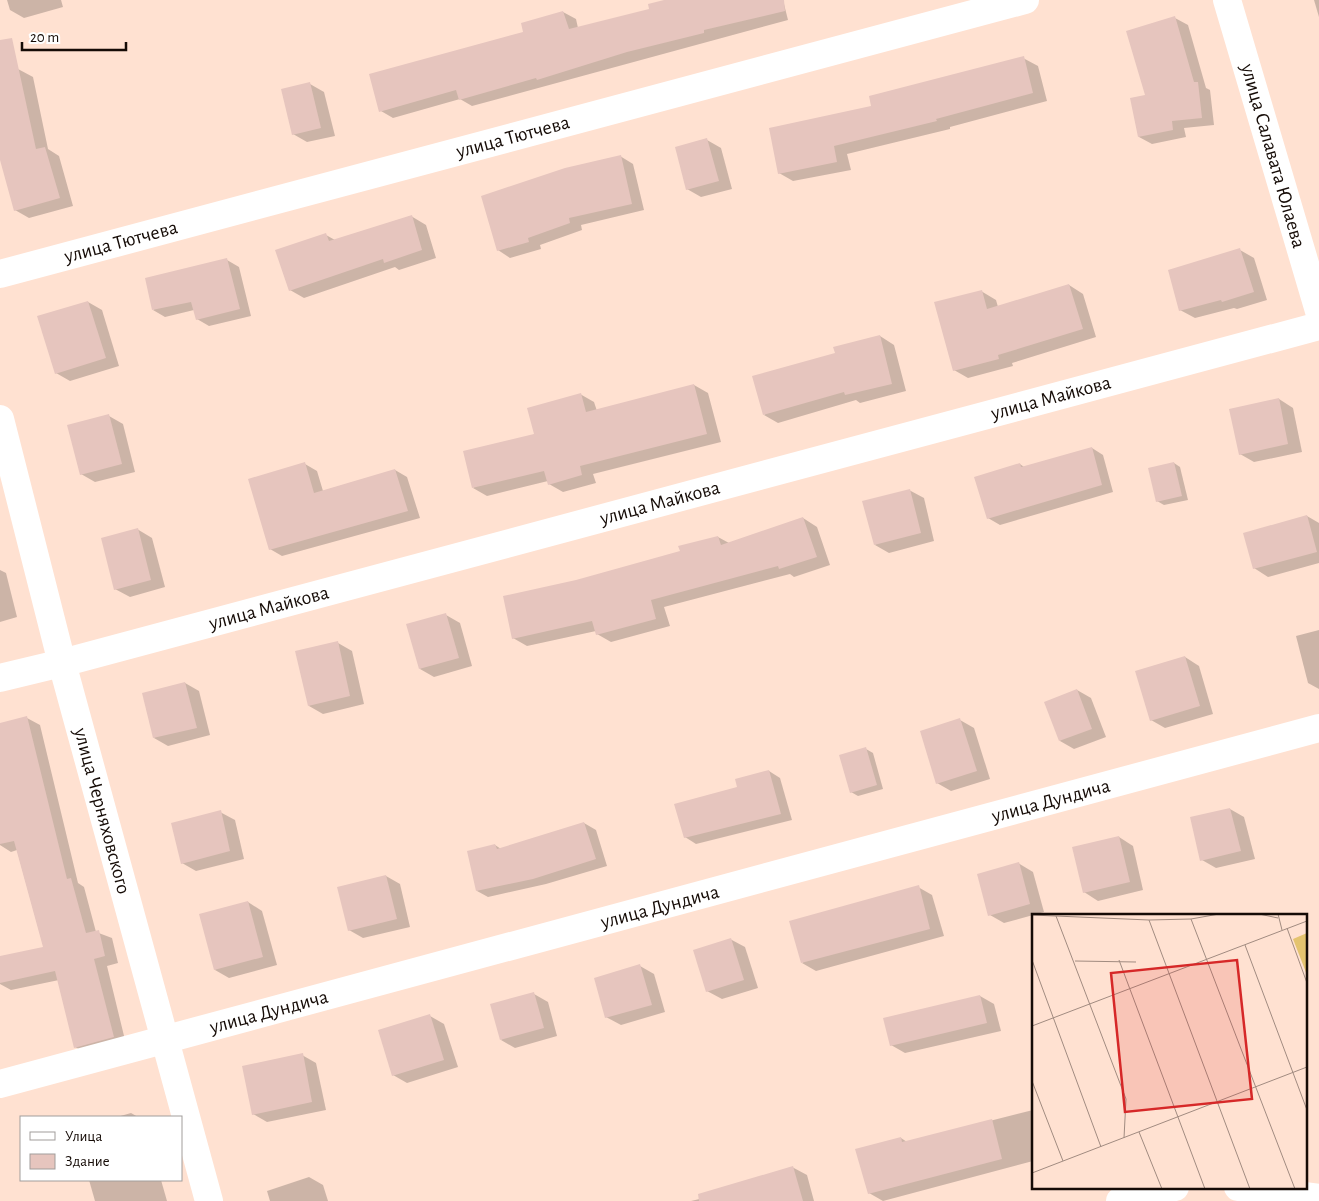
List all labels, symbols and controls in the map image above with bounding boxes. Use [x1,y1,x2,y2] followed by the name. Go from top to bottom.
[22,20,126,52] scale bar
[30,30,59,45] text: 20 m
[1237,61,1309,250] street label: улица Салавата Юлаева
[453,112,572,162] street label: улица Тютчева
[61,217,180,267] street label: улица Тютчева
[988,372,1113,424] street label: улица Майкова
[597,477,722,529] street label: улица Майкова
[206,582,331,634] street label: улица Майкова
[70,725,134,896] street label: улица Черняховского
[989,776,1112,827] street label: улица Дундича
[598,882,721,933] street label: улица Дундича
[1032,914,1306,1188] inset map
[207,987,330,1038] street label: улица Дундича
[20,1116,182,1181] legend
[65,1129,102,1144] text: Улица
[65,1154,110,1169] text: Здание

